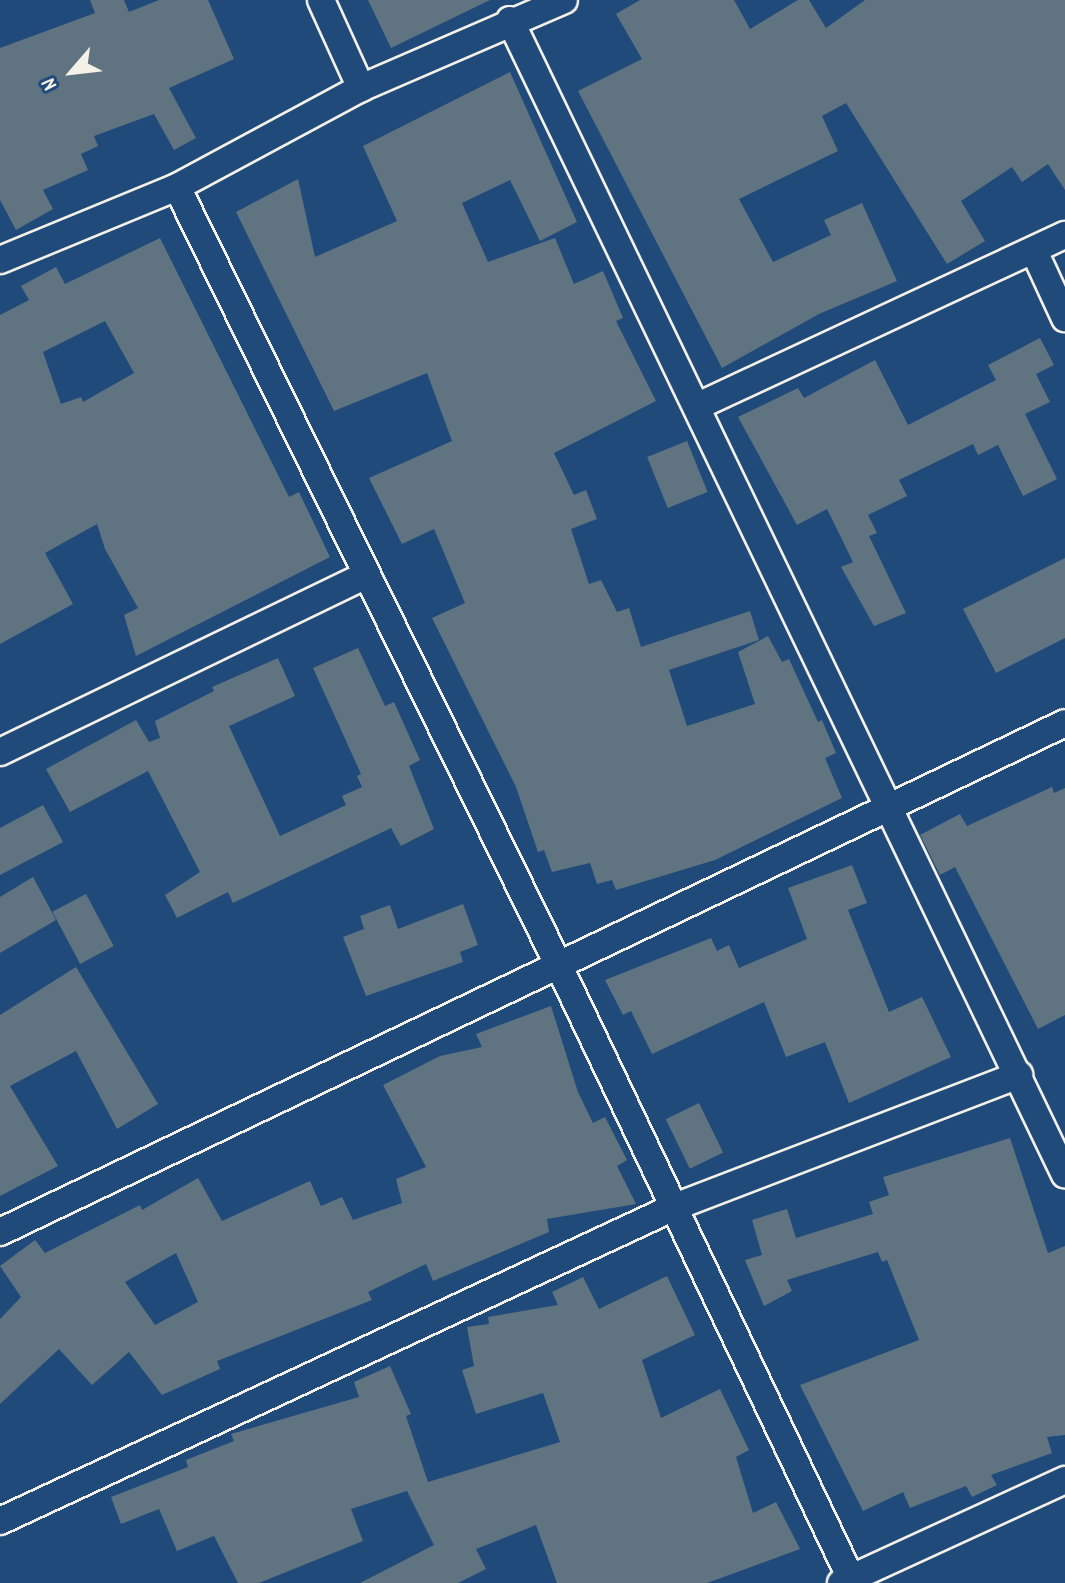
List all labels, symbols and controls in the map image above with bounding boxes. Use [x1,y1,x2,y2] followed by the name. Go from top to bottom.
[32,32,112,112] north arrow
[34,71,67,96] text: N

